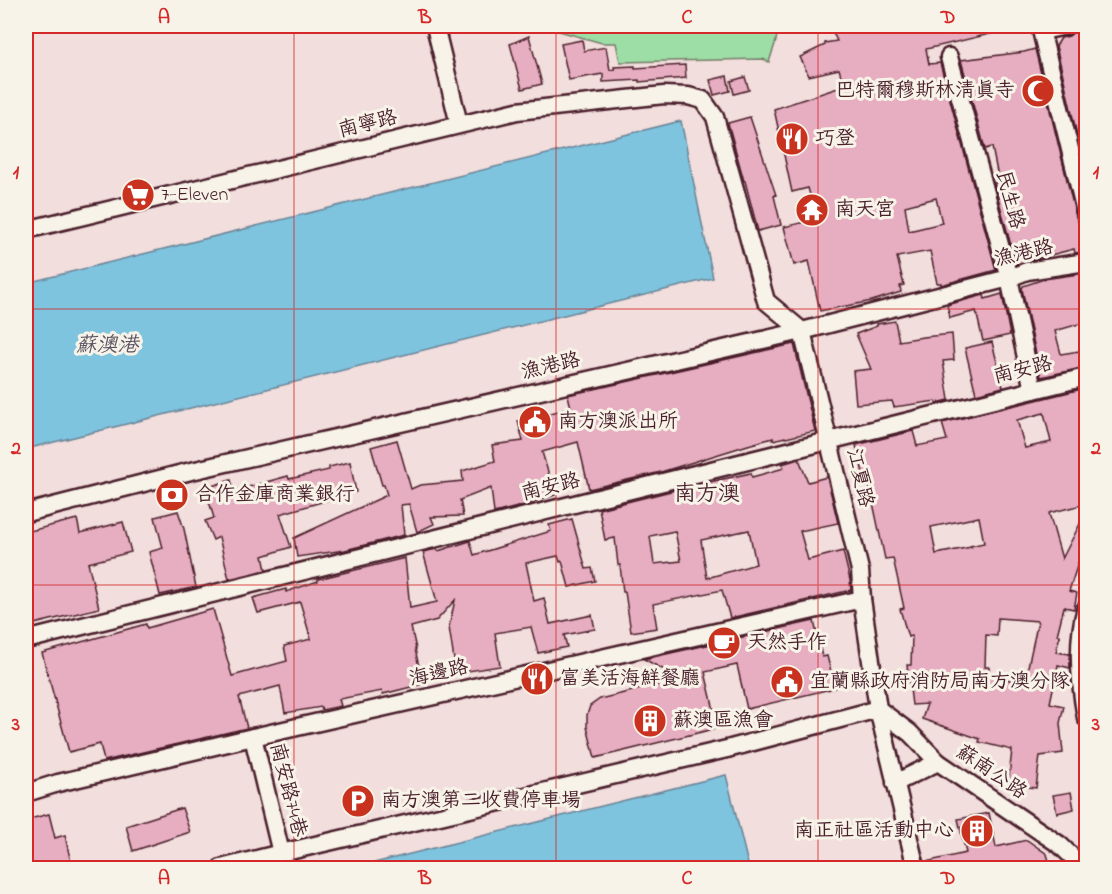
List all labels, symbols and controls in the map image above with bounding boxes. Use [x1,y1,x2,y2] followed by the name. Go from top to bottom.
[158,4,170,33] text: A
[417,4,432,33] text: B
[682,4,693,33] text: C
[940,4,955,33] text: D
[1020,73,1056,109] mosque icon: 巴特爾穆斯林清真寺
[835,77,1015,106] place label: 巴特爾穆斯林清真寺
[335,103,402,146] street label: 南寧路
[774,121,810,157] restaurant icon: 巧登
[815,125,855,154] place label: 巧登
[13,159,20,188] text: 1
[1093,159,1100,188] text: 1
[987,167,1031,234] street label: 民生路
[120,177,156,213] supermarket icon: 7-Eleven
[161,181,228,210] place label: 7-Eleven
[794,192,830,228] temple icon: 南天宮
[835,196,895,225] place label: 南天宮
[992,233,1057,275] street label: 漁港路
[76,331,140,361] water label: 蘇澳港
[519,346,584,388] street label: 漁港路
[990,349,1057,392] street label: 南安路
[517,404,553,440] public building icon: 南方澳派出所
[558,408,678,437] place label: 南方澳派出所
[10,435,21,464] text: 2
[1090,435,1101,464] text: 2
[838,446,880,511] street label: 江夏路
[518,466,585,509] street label: 南安路
[154,477,190,513] bank icon: 合作金庫商業銀行
[674,479,740,511] district label: 南方澳
[195,481,355,510] place label: 合作金庫商業銀行
[706,625,742,661] cafe icon: 天然手作
[747,629,827,658] place label: 天然手作
[407,653,472,695] street label: 海邊路
[519,661,555,697] restaurant icon: 富美活海鮮餐廳
[769,664,805,700] public building icon: 宜蘭縣政府消防局南方澳分隊
[560,665,700,694] place label: 富美活海鮮餐廳
[810,668,1070,697] place label: 宜蘭縣政府消防局南方澳分隊
[632,703,668,739] building icon: 蘇澳區漁會
[673,707,774,736] place label: 蘇澳區漁會
[11,711,20,740] text: 3
[1091,711,1100,740] text: 3
[950,739,1033,808] street label: 蘇南公路
[261,740,313,841] street label: 南安路74巷
[340,783,376,819] parking icon: 南方澳第二收費停車場
[381,787,581,816] place label: 南方澳第二收費停車場
[959,813,995,849] building icon: 南正社區活動中心
[794,817,954,846] place label: 南正社區活動中心
[158,865,170,894] text: A
[417,865,432,894] text: B
[682,865,693,894] text: C
[940,865,955,894] text: D

